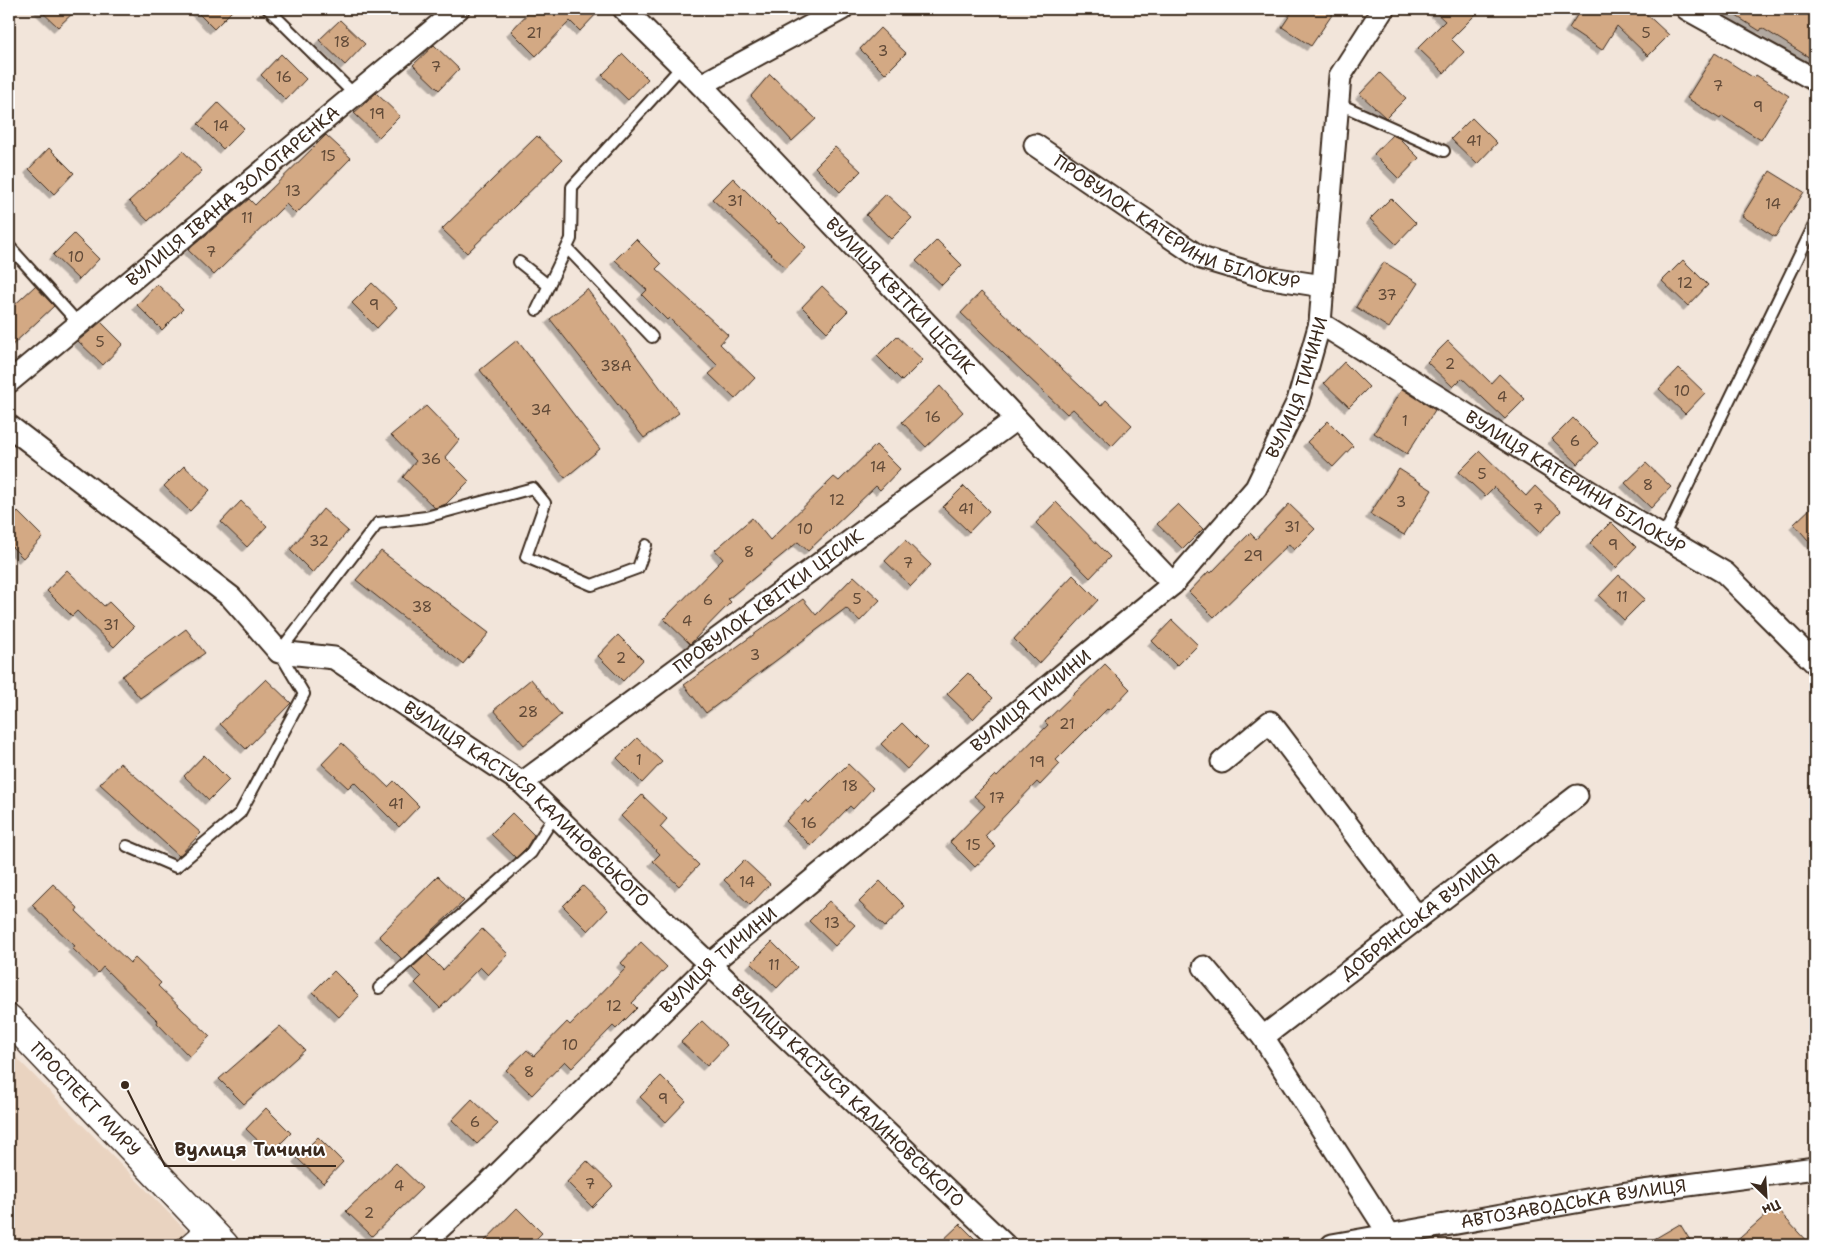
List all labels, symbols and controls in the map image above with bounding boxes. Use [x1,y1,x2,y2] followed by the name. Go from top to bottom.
[526,23,542,43] house number: 21
[1641,23,1651,43] house number: 5
[334,32,350,52] house number: 18
[878,41,888,61] house number: 3
[431,57,441,77] house number: 7
[276,67,292,87] house number: 16
[1713,76,1723,96] house number: 7
[1753,97,1763,117] house number: 9
[121,100,345,292] street label: ВУЛИЦЯ ІВАНА ЗОЛОТАРЕНКА
[369,104,385,124] house number: 19
[213,116,229,136] house number: 14
[1466,131,1482,151] house number: 41
[320,146,336,166] house number: 15
[1049,149,1302,294] street label: ПРОВУЛОК КАТЕРИНИ БІЛОКУР
[285,181,301,201] house number: 13
[727,191,743,211] house number: 31
[1765,194,1781,214] house number: 14
[241,208,253,228] house number: 11
[820,212,980,379] street label: ВУЛИЦЯ КВІТКИ ЦІСИК
[206,242,216,262] house number: 7
[68,247,84,267] house number: 10
[1677,273,1693,293] house number: 12
[1377,285,1397,305] house number: 37
[369,295,379,315] house number: 9
[1260,314,1333,462] street label: ВУЛИЦЯ ТИЧИНИ
[95,332,105,352] house number: 5
[1445,354,1455,374] house number: 2
[600,356,632,376] house number: 38А
[1674,381,1690,401] house number: 10
[1497,387,1507,407] house number: 4
[531,400,551,420] house number: 34
[1461,405,1690,559] street label: ВУЛИЦЯ КАТЕРИНИ БІЛОКУР
[925,407,941,427] house number: 16
[1402,411,1408,431] house number: 1
[1570,431,1580,451] house number: 6
[421,449,441,469] house number: 36
[870,457,886,477] house number: 14
[1477,464,1487,484] house number: 5
[1643,475,1653,495] house number: 8
[829,490,845,510] house number: 12
[1396,492,1406,512] house number: 3
[958,499,974,519] house number: 41
[1533,499,1543,519] house number: 7
[1284,517,1300,537] house number: 31
[797,519,813,539] house number: 10
[669,523,868,679] street label: ПРОВУЛОК КВІТКИ ЦІСИК
[309,531,329,551] house number: 32
[1608,535,1618,555] house number: 9
[744,542,754,562] house number: 8
[1243,546,1263,566] house number: 29
[903,553,913,573] house number: 7
[1616,587,1628,607] house number: 11
[852,589,862,609] house number: 5
[703,590,713,610] house number: 6
[412,597,432,617] house number: 38
[682,611,692,631] house number: 4
[103,615,119,635] house number: 31
[965,644,1096,758] street label: ВУЛИЦЯ ТИЧИНИ
[750,645,760,665] house number: 3
[616,648,626,668] house number: 2
[399,695,655,913] street label: ВУЛИЦЯ КАСТУСЯ КАЛИНОВСЬКОГО
[518,702,538,722] house number: 28
[1059,714,1075,734] house number: 21
[636,750,642,770] house number: 1
[1029,752,1045,772] house number: 19
[842,776,858,796] house number: 18
[989,788,1005,808] house number: 17
[388,794,404,814] house number: 41
[801,813,817,833] house number: 16
[965,835,981,855] house number: 15
[1336,848,1505,985] street label: ДОБРЯНСЬКА ВУЛИЦЯ
[739,872,755,892] house number: 14
[655,902,782,1019] street label: ВУЛИЦЯ ТИЧИНИ
[824,913,840,933] house number: 13
[768,955,780,975] house number: 11
[726,979,970,1212] street label: ВУЛИЦЯ КАСТУСЯ КАЛИНОВСЬКОГО
[606,996,622,1016] house number: 12
[562,1035,578,1055] house number: 10
[25,1037,146,1162] street label: ПРОСПЕКТ МИРУ
[524,1062,534,1082] house number: 8
[658,1089,668,1109] house number: 9
[470,1112,480,1132] house number: 6
[165,1132,336,1166] callout: Вулиця Тичини
[175,1137,325,1162] text: Вулиця Тичини
[1742,1172,1792,1222] north arrow
[1459,1173,1688,1234] street label: АВТОЗАВОДСЬКА ВУЛИЦЯ
[585,1174,595,1194] house number: 7
[394,1176,404,1196] house number: 4
[1759,1196,1784,1220] text: Пн
[364,1203,374,1223] house number: 2

